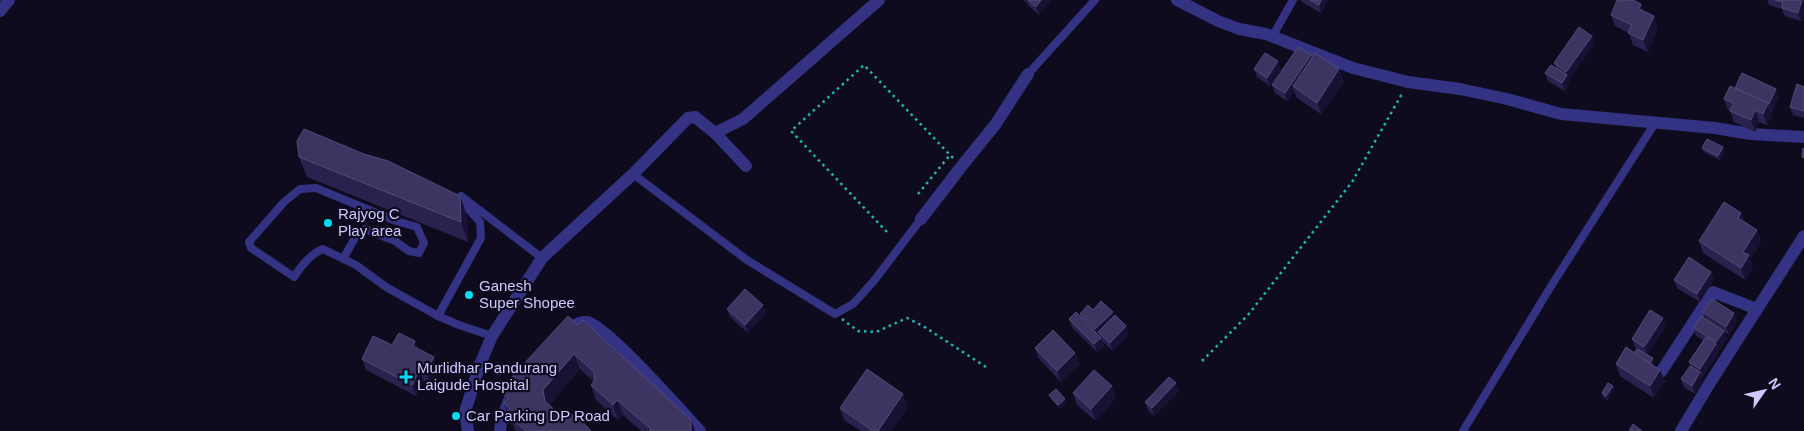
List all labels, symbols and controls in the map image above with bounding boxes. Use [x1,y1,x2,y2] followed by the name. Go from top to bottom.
[338,205,402,239] place label: Rajyog C Play area
[322,217,334,229] marker: Rajyog C Play area
[479,277,575,311] place label: Ganesh Super Shopee
[463,289,475,301] marker: Ganesh Super Shopee
[417,359,557,393] place label: Murlidhar Pandurang Laigude Hospital
[1739,366,1789,416] north arrow
[399,370,413,384] marker: Murlidhar Pandurang Laigude Hospital
[1765,375,1784,392] text: N
[466,407,610,424] place label: Car Parking DP Road
[450,410,462,422] marker: Car Parking DP Road

